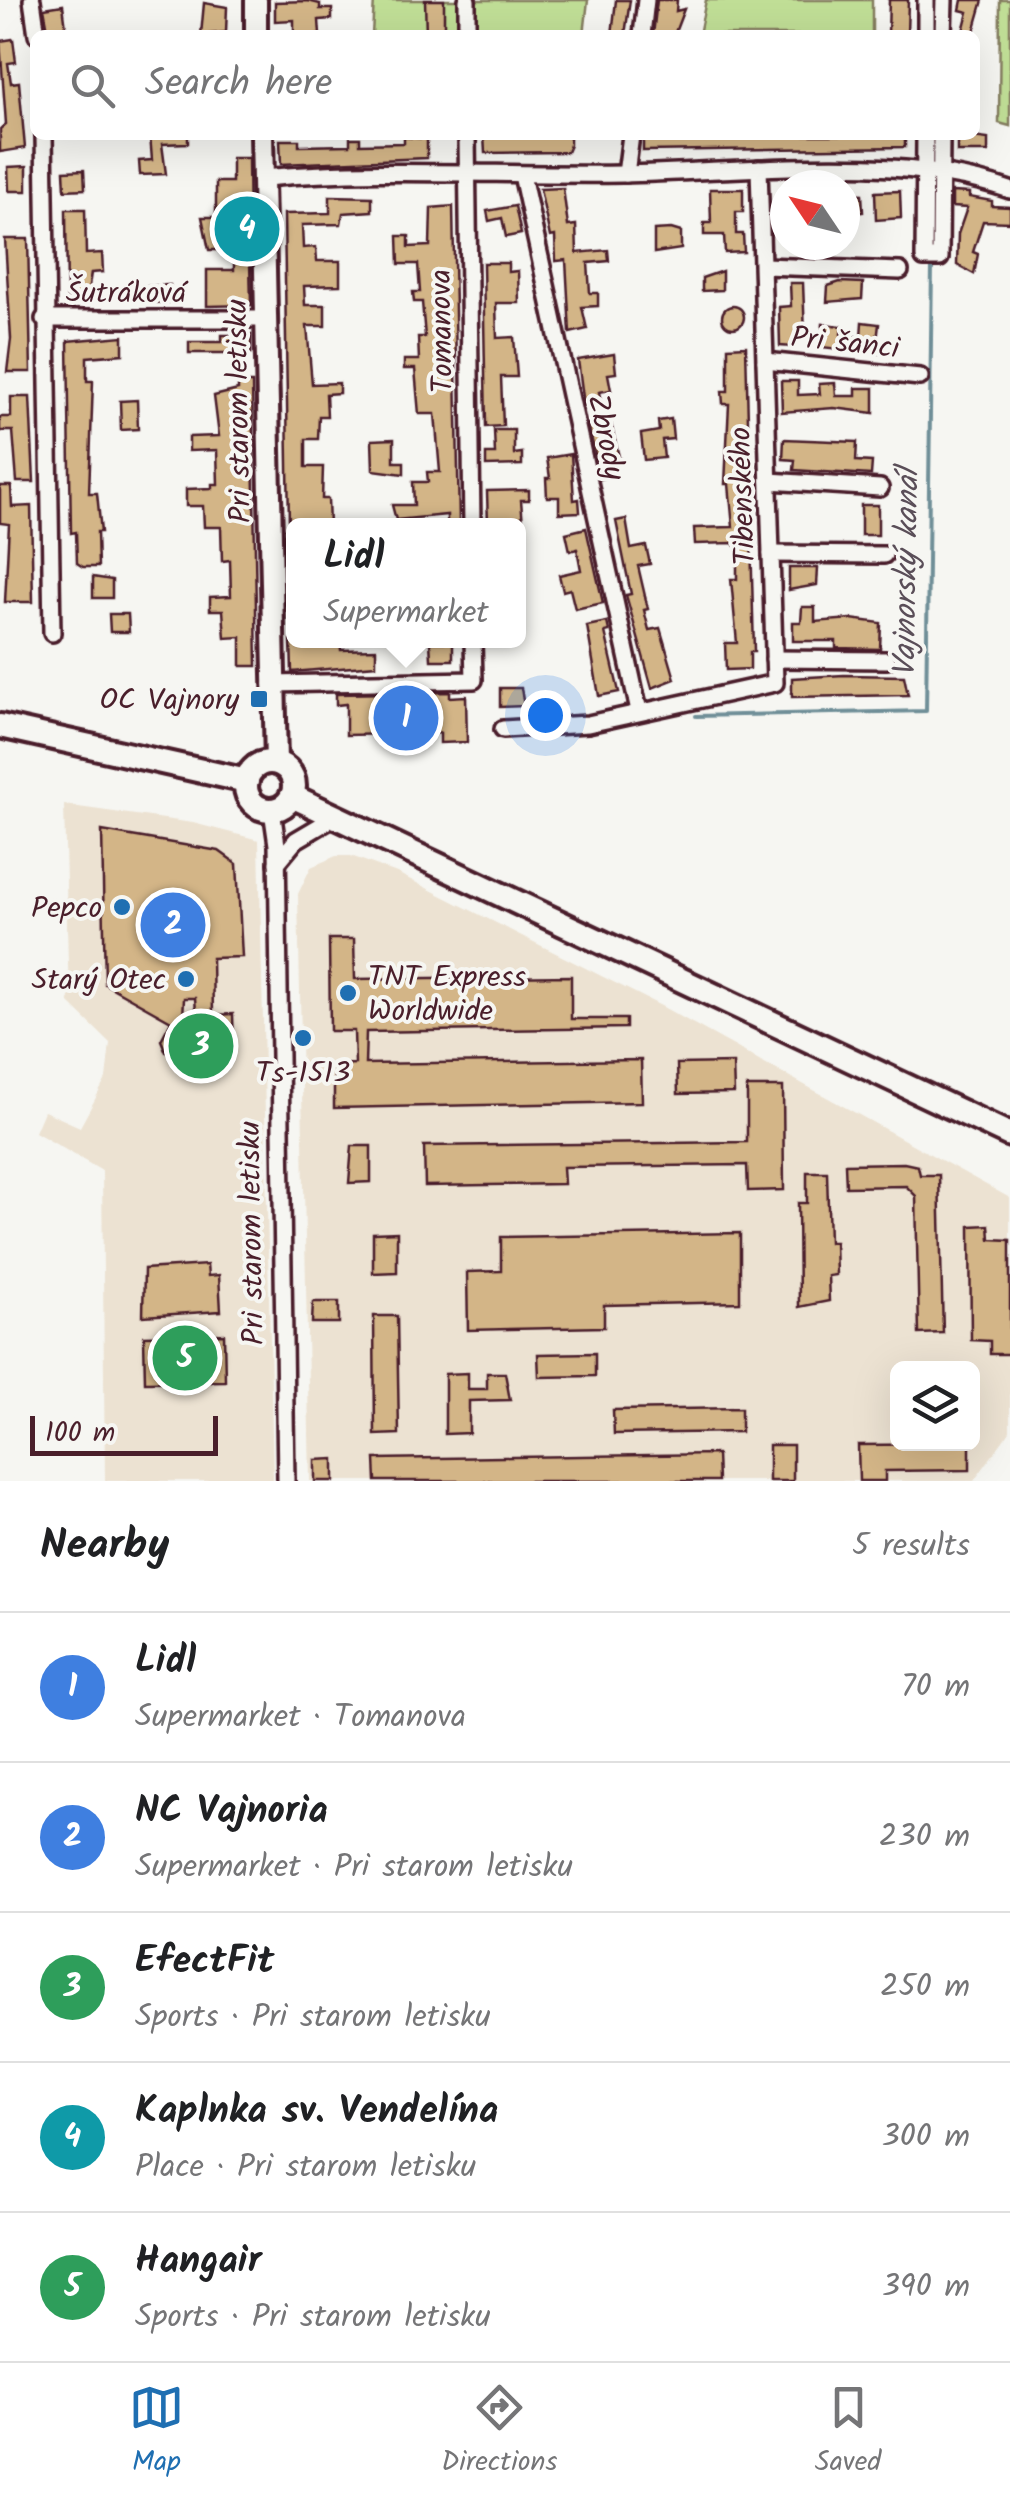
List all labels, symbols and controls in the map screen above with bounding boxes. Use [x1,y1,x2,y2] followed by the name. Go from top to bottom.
[30,30,980,140] search box
[145,55,332,115] text: Search here
[65,58,120,113] icon: search
[770,170,860,260] north arrow
[214,192,280,266] pin: 4
[418,269,468,393] street label: Tomanova
[66,270,189,318] street label: Šutráková
[214,298,266,523] street label: Pri starom letisku
[788,314,903,374] street label: Pri šanci
[573,390,638,486] street label: Zbrody
[718,426,770,566] street label: Tibenského
[880,462,935,678] water label: Vajnorský kanál
[286,518,526,648] popup
[323,528,384,588] text: Lidl
[323,588,489,639] text: Supermarket
[99,677,240,725] place label: OC Vajnory
[374,680,438,756] pin: 1
[248,688,270,710] marker: OC Vajnory
[520,690,571,741] your location
[31,885,102,933] place label: Pepco
[140,888,206,962] pin: 2
[111,896,133,918] marker: Pepco
[368,954,526,1036] place label: TNT Express Worldwide
[32,957,166,1005] place label: Starý Otec
[175,968,197,990] marker: Starý Otec
[337,982,359,1004] marker: TNT Express Worldwide
[168,1008,234,1084] pin: 3
[292,1027,314,1049] marker: Ts-1513
[256,1050,350,1098] place label: Ts-1513
[227,1120,279,1345] street label: Pri starom letisku
[152,1320,218,1396] pin: 5
[890,1361,980,1451] map controls
[890,1361,980,1451] button: layers
[30,1411,218,1456] scale bar
[45,1411,115,1456] text: 100 m
[40,1513,169,1580] text: Nearby
[852,1521,970,1572] text: 5 results
[135,1632,196,1692] text: Lidl
[68,1662,77,1713] text: 1
[901,1662,970,1713] text: 70 m
[135,1692,466,1743] text: Supermarket · Tomanova
[135,1782,328,1842] text: NC Vajnoria
[63,1812,82,1863] text: 2
[879,1812,970,1863] text: 230 m
[135,1842,573,1893] text: Supermarket · Pri starom letisku
[135,1932,274,1992] text: EfectFit
[64,1962,81,2013] text: 3
[880,1962,970,2013] text: 250 m
[135,1992,491,2043] text: Sports · Pri starom letisku
[135,2082,498,2142] text: Kaplnka sv. Vendelína
[64,2112,81,2163] text: 4
[881,2112,970,2163] text: 300 m
[135,2142,476,2193] text: Place · Pri starom letisku
[135,2232,261,2292] text: Hangair
[64,2262,81,2313] text: 5
[882,2262,970,2313] text: 390 m
[135,2292,491,2343] text: Sports · Pri starom letisku
[129,2380,184,2485] tab: Map
[441,2380,557,2485] tab: Directions
[815,2380,881,2485] tab: Saved

